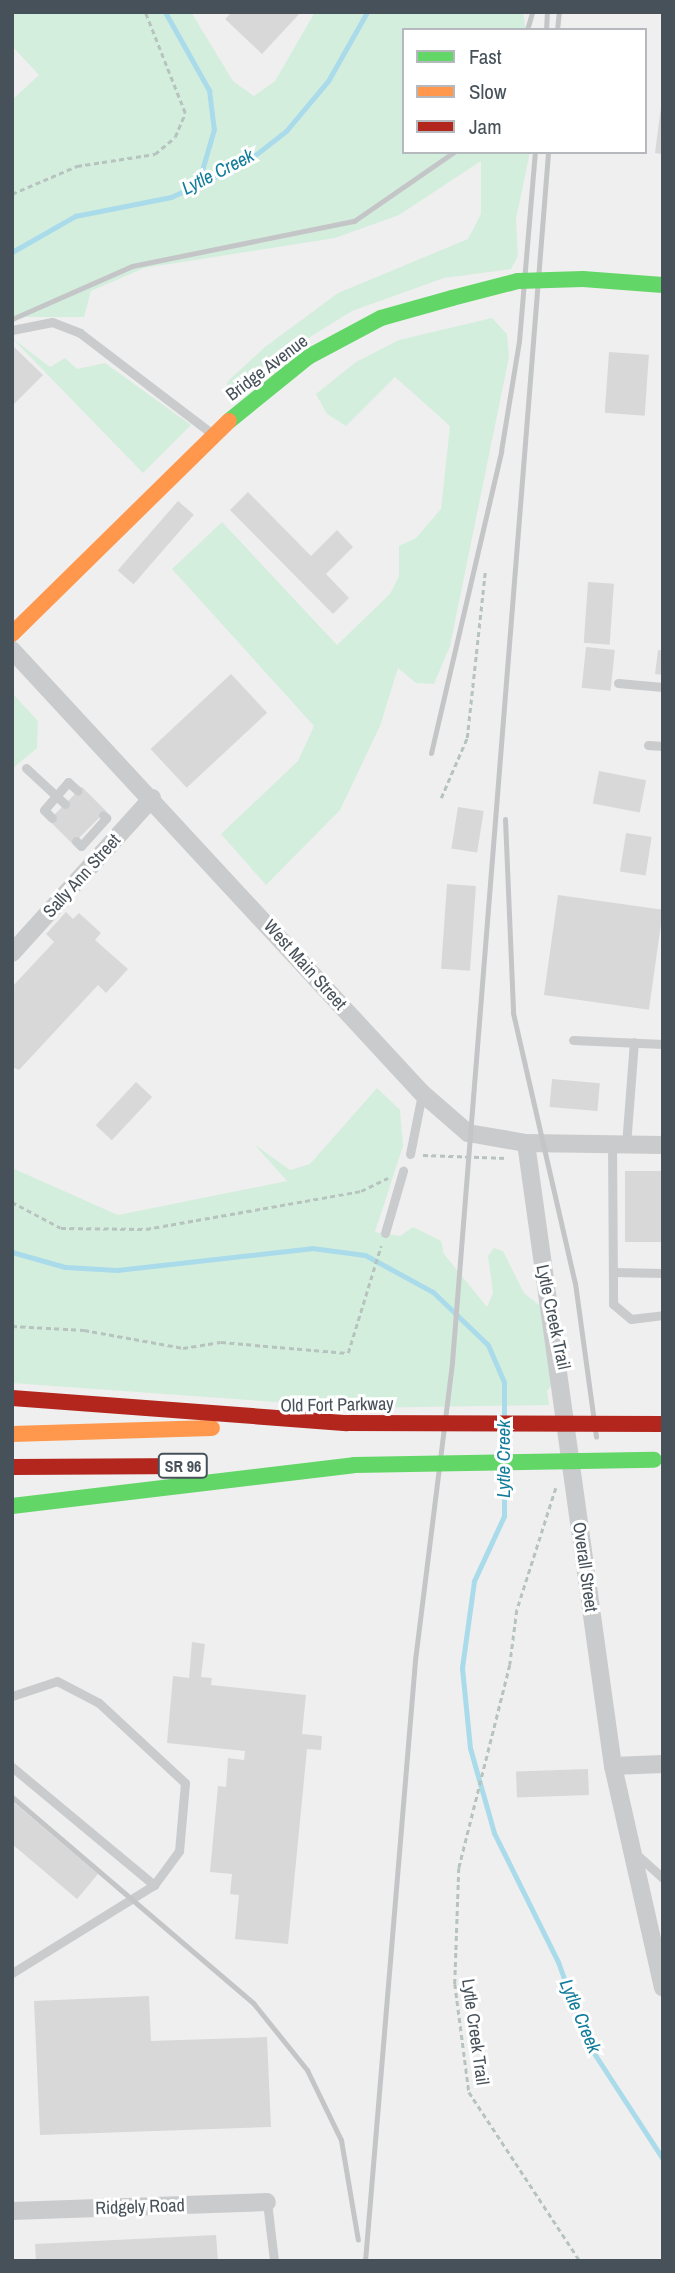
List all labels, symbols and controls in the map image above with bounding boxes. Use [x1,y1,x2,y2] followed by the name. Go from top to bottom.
[402,28,647,154] legend
[469,42,502,71] text: Fast
[469,77,506,106] text: Slow
[469,112,502,141] text: Jam
[178,144,258,200] water label: Lytle Creek
[222,330,312,406] street label: Bridge Avenue
[39,829,125,923] street label: Sally Ann Street
[259,915,351,1015] street label: West Main Street
[531,1262,575,1372] street label: Lytle Creek Trail
[280,1393,394,1417] street label: Old Fort Parkway
[493,1420,515,1498] water label: Lytle Creek
[157,1454,209,1478] road number: SR 96
[568,1521,602,1613] street label: Overall Street
[554,1976,606,2056] water label: Lytle Creek
[457,1977,493,2087] street label: Lytle Creek Trail
[95,2195,185,2219] street label: Ridgely Road

